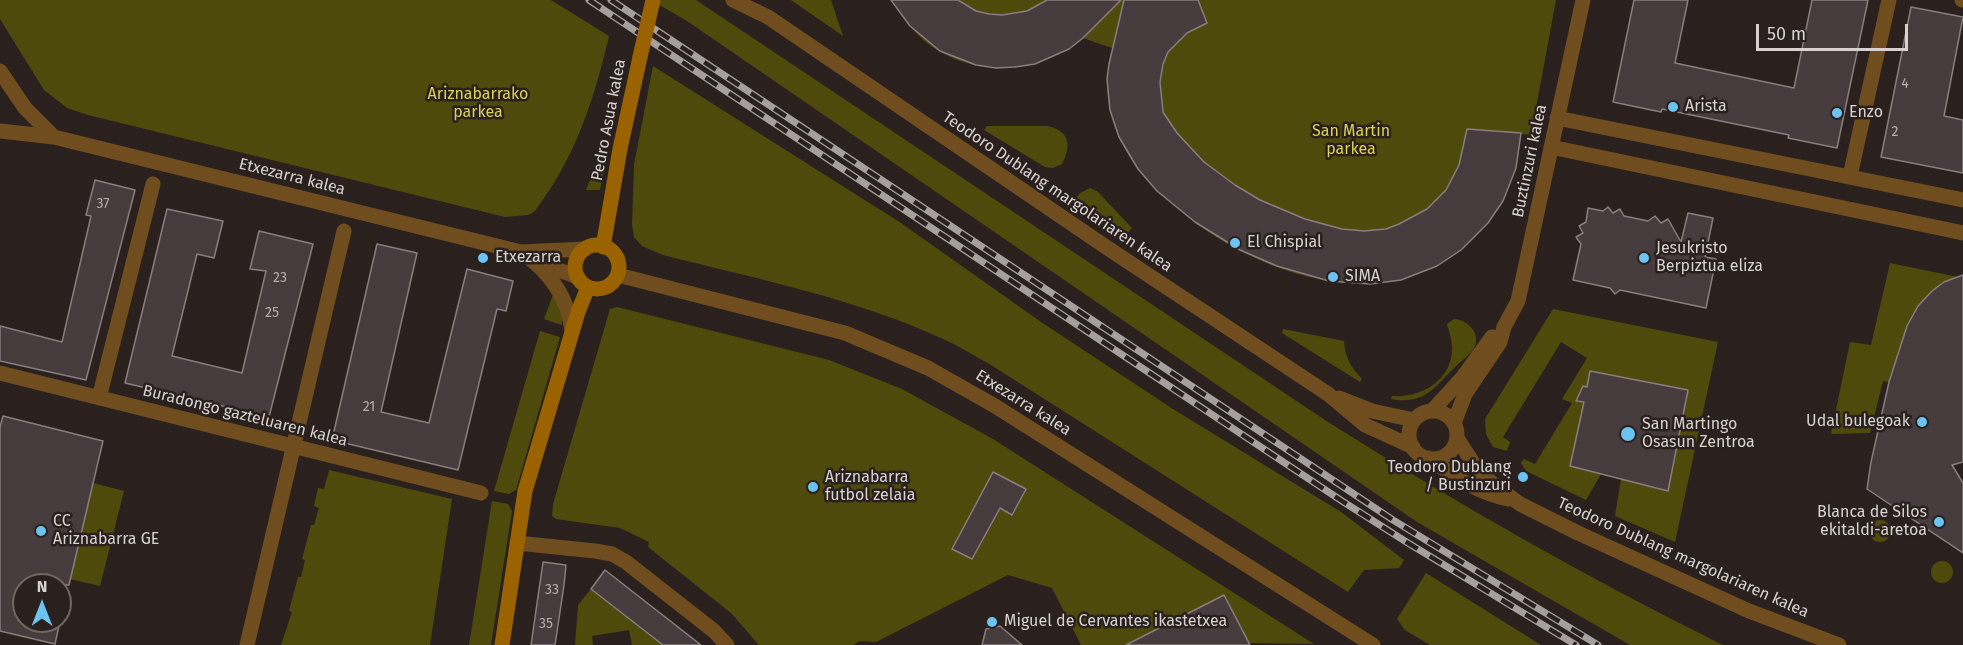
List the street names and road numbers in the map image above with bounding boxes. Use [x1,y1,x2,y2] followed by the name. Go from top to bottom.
[588,57,630,183] street label: Pedro Asua kalea
[1509,103,1551,219] street label: Buztinzuri kalea
[939,108,1175,276] street label: Teodoro Dublang margolariaren kalea
[237,155,347,199] street label: Etxezarra kalea
[972,366,1074,440] street label: Etxezarra kalea
[141,381,349,451] street label: Buradongo gazteluaren kalea
[1554,494,1812,622] street label: Teodoro Dublang margolariaren kalea

